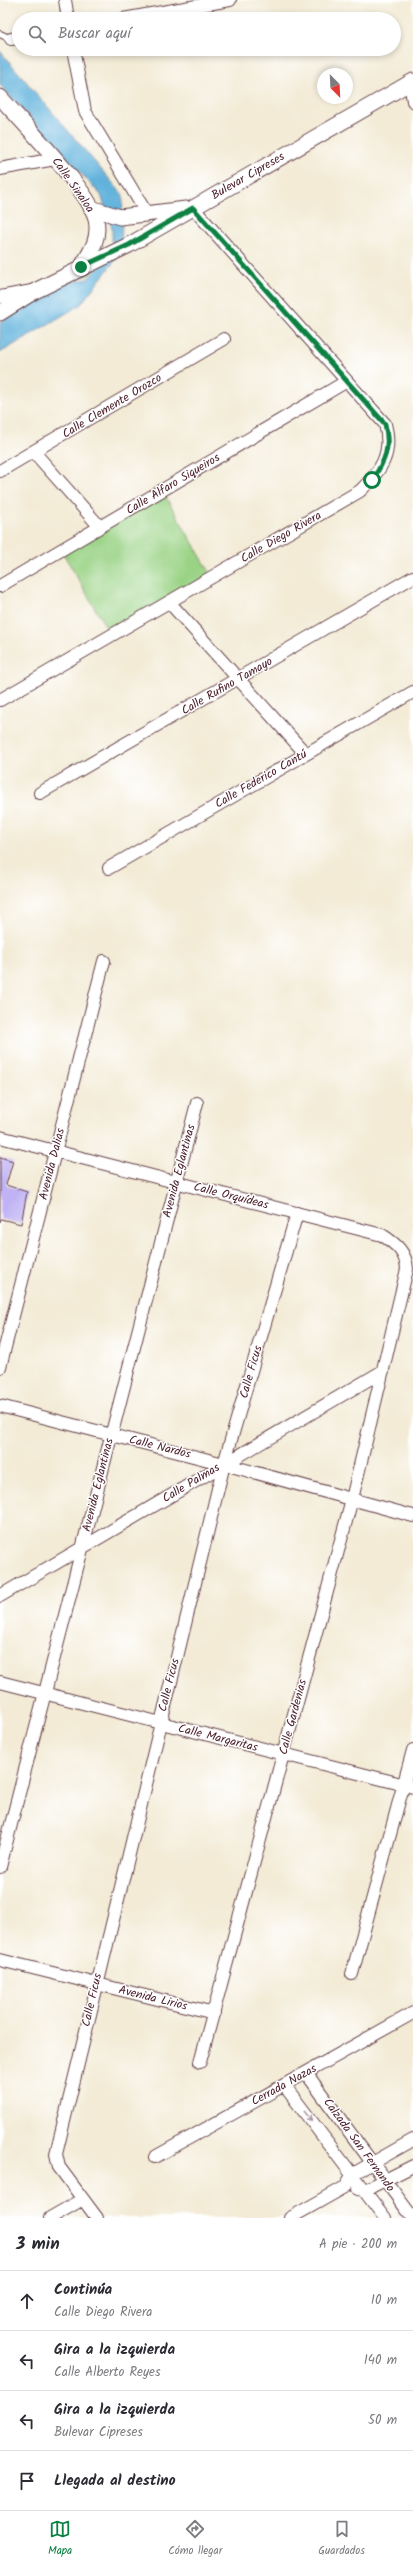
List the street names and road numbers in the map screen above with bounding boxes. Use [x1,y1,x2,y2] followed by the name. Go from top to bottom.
[208,147,288,205] street label: Bulevar Cipreses
[47,153,99,217] street label: Calle Sinaloa
[58,369,166,443] street label: Calle Clemente Orozco
[122,448,224,520] street label: Calle Alfaro Siqueiros
[237,506,325,568] street label: Calle Diego Rivera
[178,652,276,720] street label: Calle Rufino Tamayo
[211,745,311,813] street label: Calle Federico Cantú
[157,1122,201,1220] street label: Avenida Eglantinas
[34,1126,70,1202] street label: Avenida Dalias
[191,1178,271,1214] street label: Calle Orquídeas
[234,1343,268,1401] street label: Calle Ficus
[127,1430,193,1464] street label: Calle Nardos
[77,1436,119,1534] street label: Avenida Eglantinas
[159,1458,223,1508] street label: Calle Palmas
[153,1656,185,1714] street label: Calle Ficus
[274,1677,312,1757] street label: Calle Gardenias
[176,1719,260,1757] street label: Calle Margaritas
[77,1971,107,2029] street label: Calle Ficus
[117,1980,189,2016] street label: Avenida Lirios
[248,2059,320,2111] street label: Cerrada Nazas
[318,2094,400,2196] street label: Calzada San Fernando

